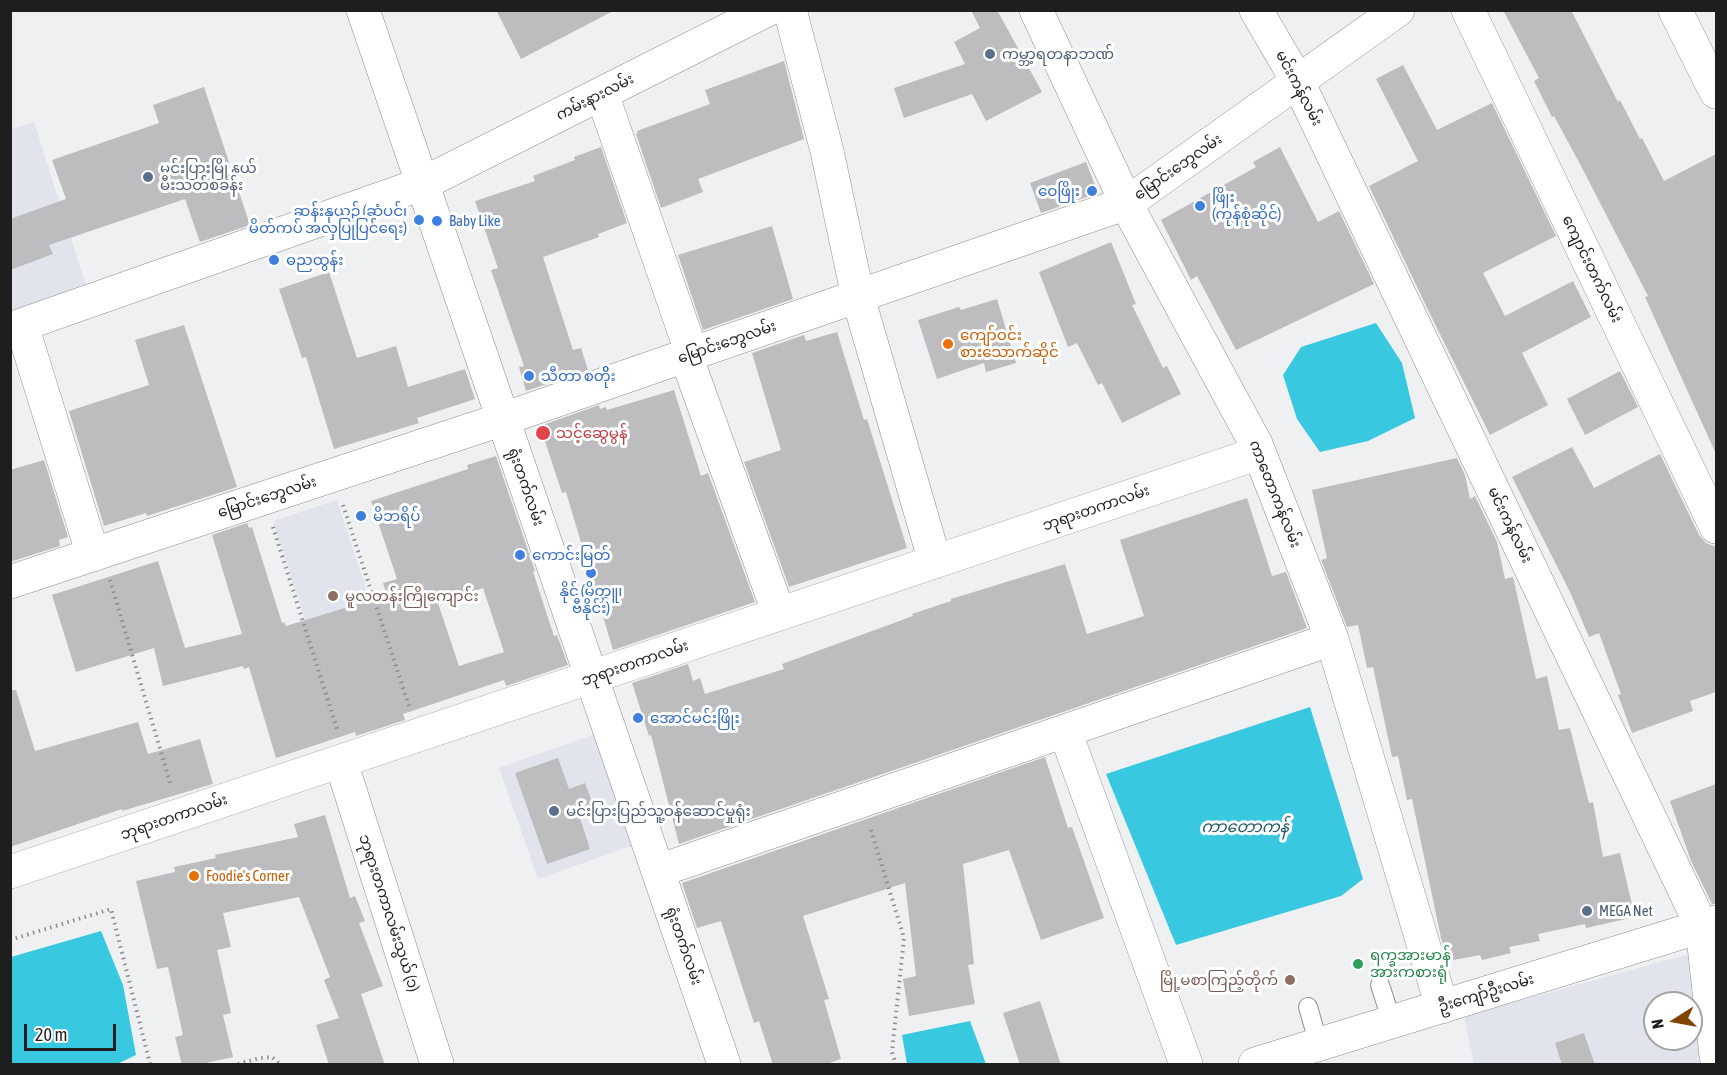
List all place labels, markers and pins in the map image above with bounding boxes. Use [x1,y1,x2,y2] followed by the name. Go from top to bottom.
[1002,45,1114,63] place label: ကမ္ဘာ့ရတနာဘဏ်
[983,47,997,61] marker: ကမ္ဘာ့ရတနာဘဏ်
[160,159,257,194] place label: မင်းပြားမြို့နယ် မီးသတ်စခန်း
[141,170,155,184] marker: မင်းပြားမြို့နယ် မီးသတ်စခန်း
[1038,182,1080,200] place label: ဝေဖြိုး
[1085,184,1099,198] marker: ဝေဖြိုး
[1212,188,1281,223] place label: ဖြိုး (ကုန်စုံဆိုင်)
[1193,199,1207,213] marker: ဖြိုး (ကုန်စုံဆိုင်)
[249,202,407,237] place label: ဆန်းနုယဉ် (ဆံပင်၊ မိတ်ကပ် အလှပြုပြင်ရေး)
[449,212,501,230] place label: Baby Like
[412,213,426,227] marker: ဆန်းနုယဉ် (ဆံပင်၊ မိတ်ကပ် အလှပြုပြင်ရေး)
[430,214,444,228] marker: Baby Like
[286,251,343,269] place label: ဓညထွန်း
[267,253,281,267] marker: ဓညထွန်း
[960,326,1059,361] place label: ကျော်ဝင်း စားသောက်ဆိုင်
[941,337,955,351] marker: ကျော်ဝင်း စားသောက်ဆိုင်
[541,367,616,385] place label: သီတာ စတိိုး
[522,369,536,383] marker: သီတာ စတိိုး
[534,424,552,442] marker: သင့်ဆွေမွန်
[556,424,628,442] place label: သင့်ဆွေမွန်
[373,507,420,525] place label: မိဘရိပ်
[354,509,368,523] marker: မိဘရိပ်
[532,546,610,564] place label: ကောင်းမြတ်
[513,548,527,562] marker: ကောင်းမြတ်
[584,566,598,580] marker: နိုင် (မိတ္တူ၊ ဗီနိုင်း)
[560,582,622,617] place label: နိုင် (မိတ္တူ၊ ဗီနိုင်း)
[345,587,479,605] place label: မူလတန်းကြိုကျောင်း
[326,589,340,603] marker: မူလတန်းကြိုကျောင်း
[650,709,740,727] place label: အောင်မင်းဖြိုး
[631,711,645,725] marker: အောင်မင်းဖြိုး
[566,802,751,820] place label: မင်းပြားပြည်သူ့ဝန်ဆောင်မှုရုံး
[547,804,561,818] marker: မင်းပြားပြည်သူ့ဝန်ဆောင်မှုရုံး
[206,867,289,885] place label: Foodie's Corner
[187,869,201,883] marker: Foodie's Corner
[1599,902,1653,920] place label: MEGA Net
[1580,904,1594,918] marker: MEGA Net
[1370,946,1451,981] place label: ရက္ခအားမာန် အားကစားရုံ
[1351,957,1365,971] marker: ရက္ခအားမာန် အားကစားရုံ
[1160,971,1278,989] place label: မြို့မစာကြည့်တိုက်
[1283,973,1297,987] marker: မြို့မစာကြည့်တိုက်

